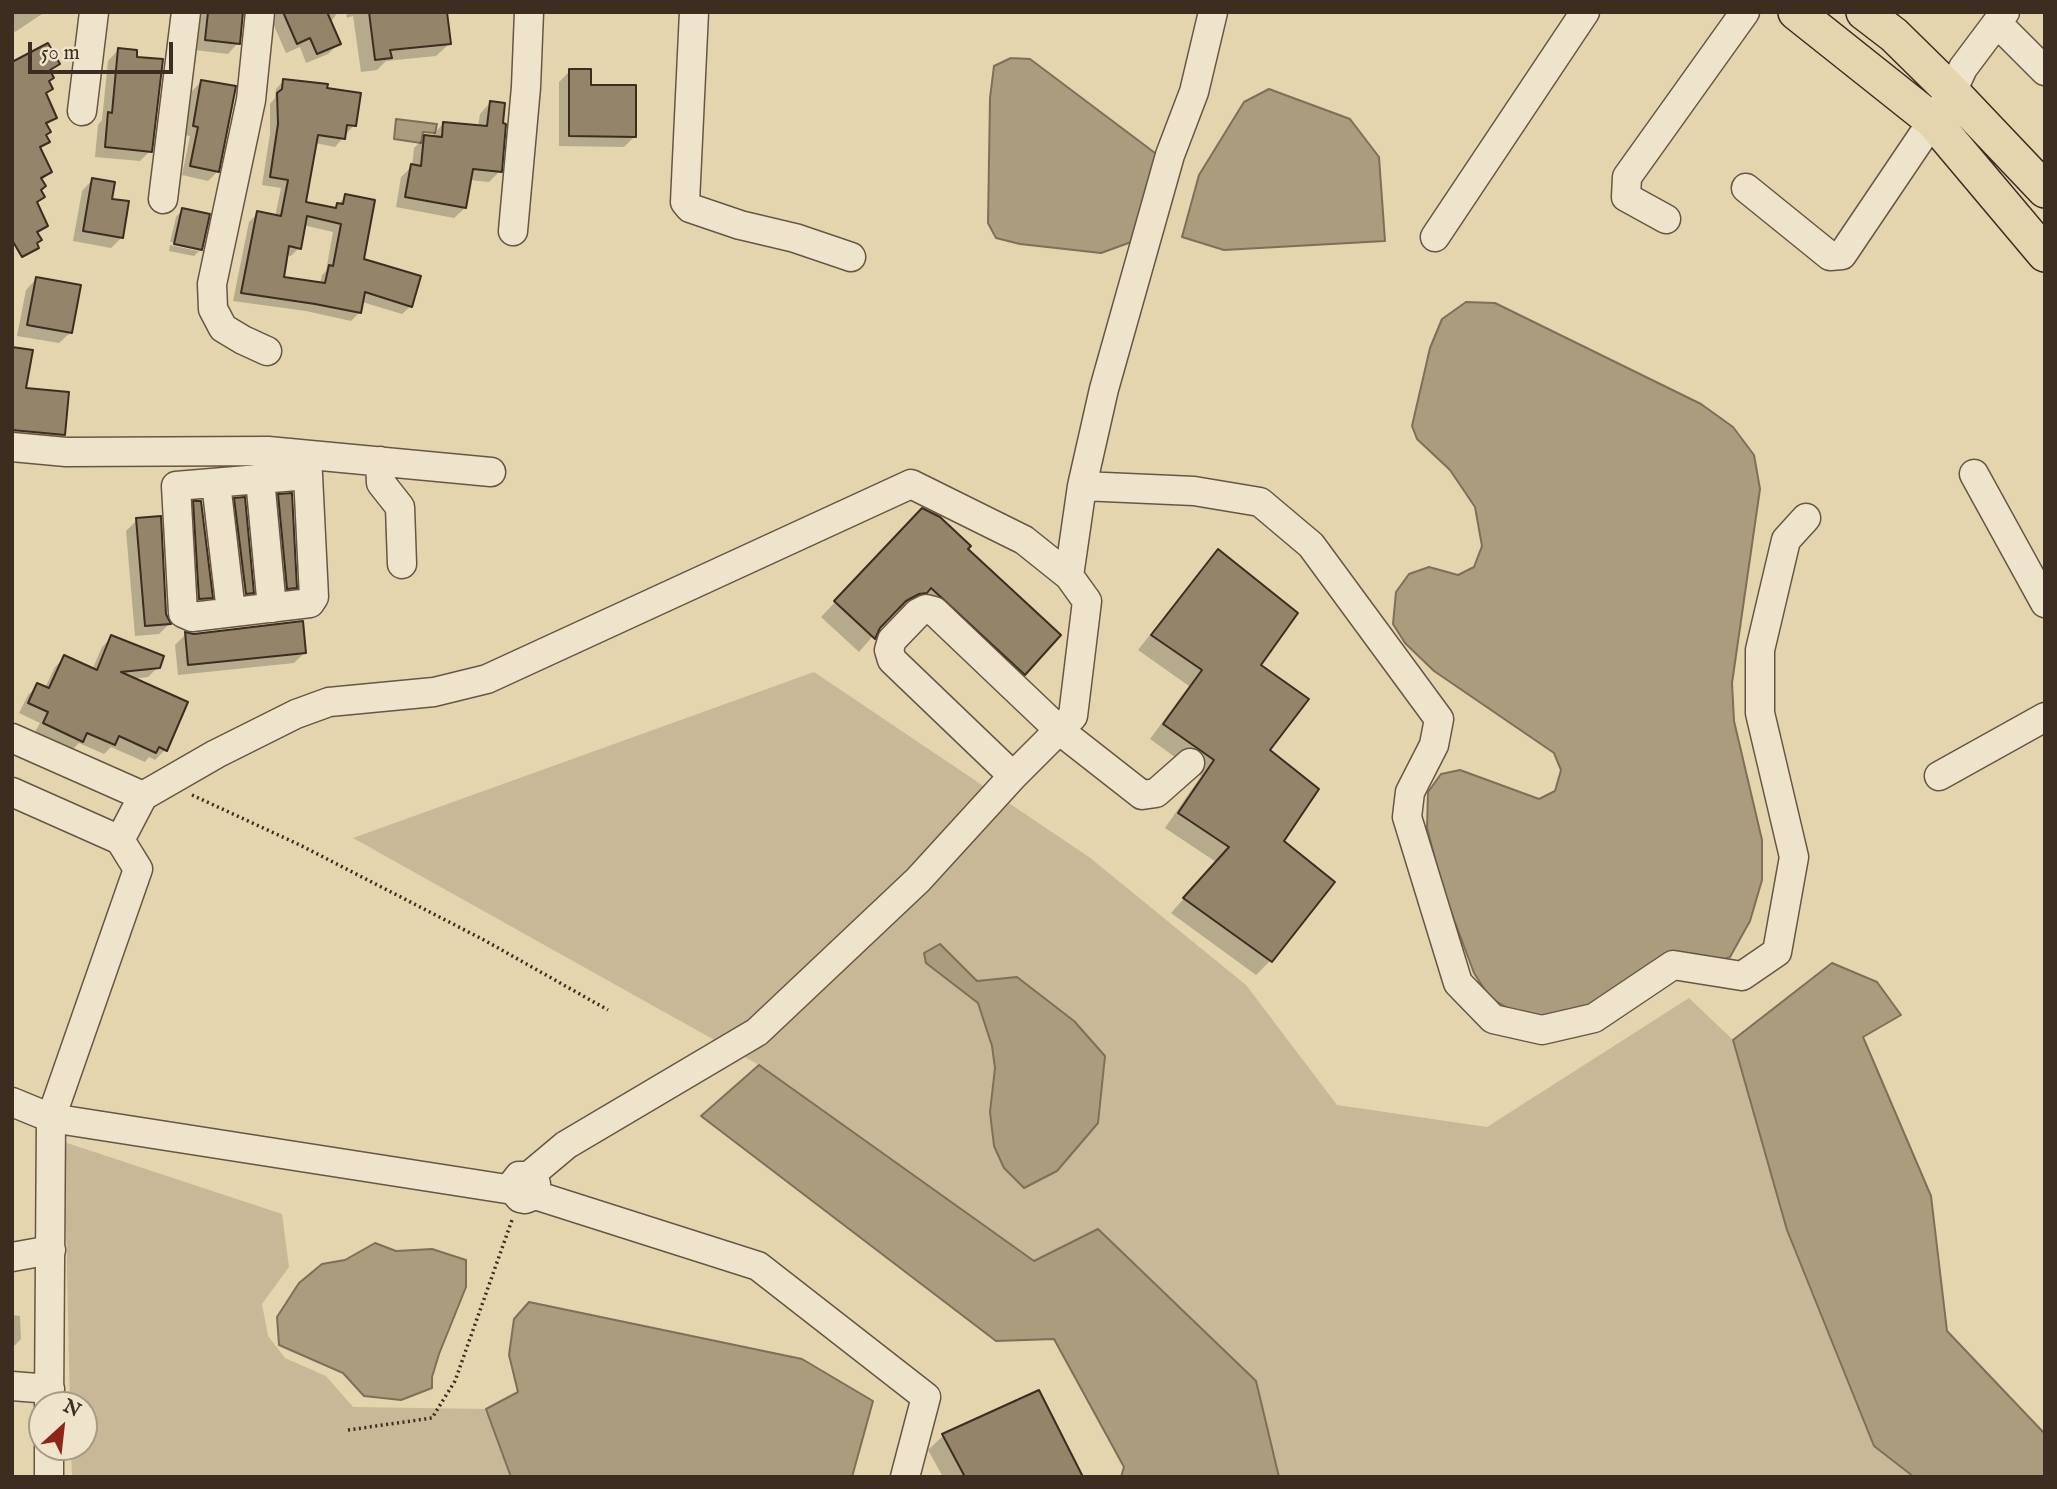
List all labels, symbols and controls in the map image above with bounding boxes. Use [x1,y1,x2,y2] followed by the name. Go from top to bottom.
[32,28,177,72] scale bar
[41,40,80,67] text: 50 m
[28,1391,98,1461] north arrow
[59,1395,84,1423] text: N

